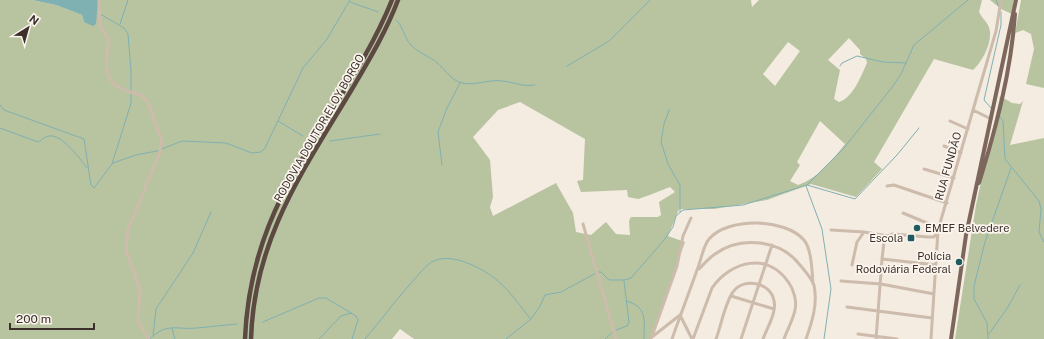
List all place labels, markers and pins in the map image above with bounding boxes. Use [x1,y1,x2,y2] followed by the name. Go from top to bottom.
[925,222,1009,234] place label: EMEF Belvedere
[912,223,922,233] marker: EMEF Belvedere
[869,232,903,244] place label: Escola
[906,233,916,243] marker: Escola
[856,250,951,275] place label: Polícia Rodoviária Federal
[954,257,964,267] marker: Polícia Rodoviária Federal

